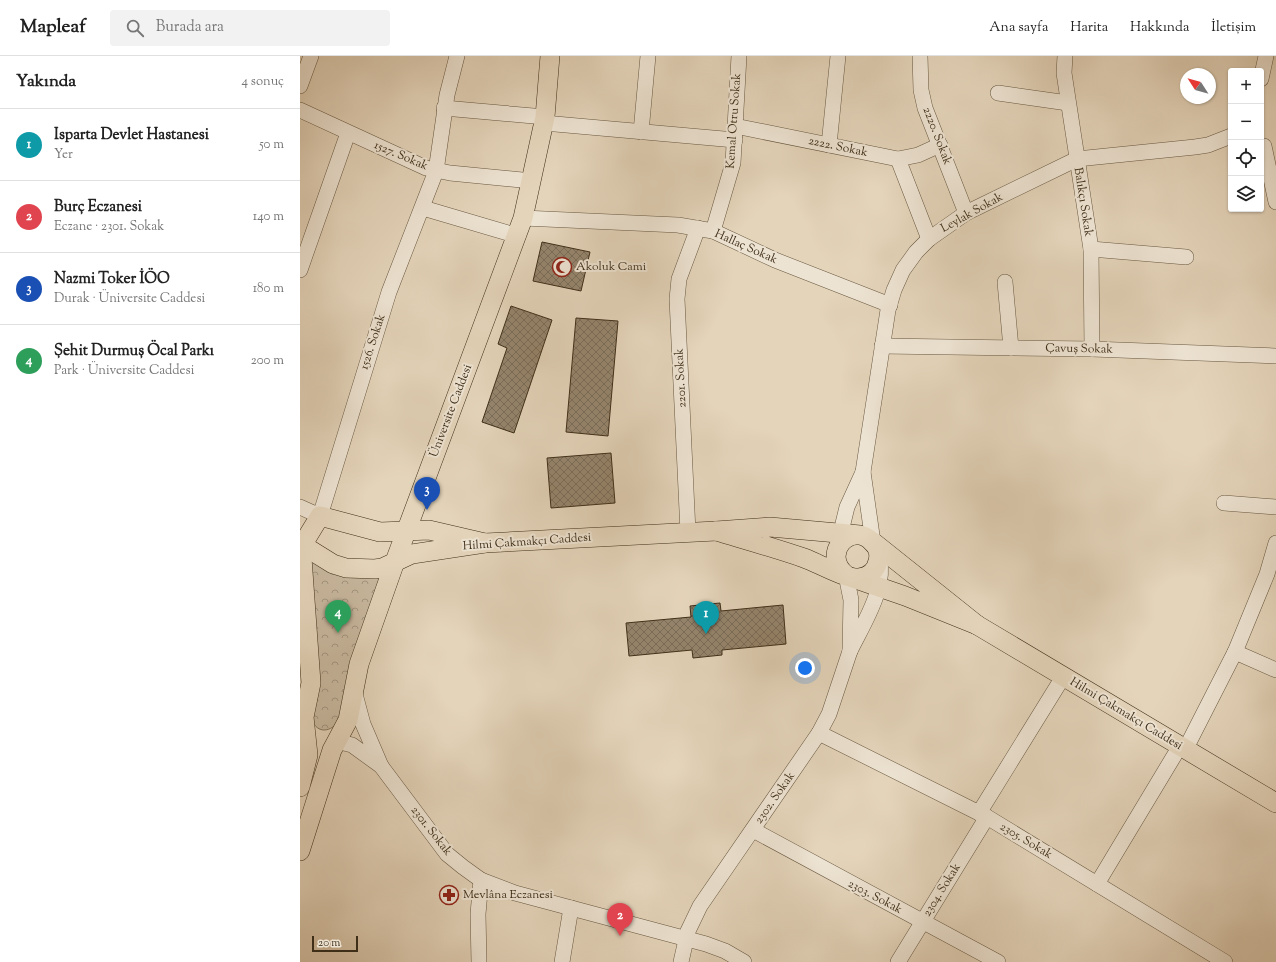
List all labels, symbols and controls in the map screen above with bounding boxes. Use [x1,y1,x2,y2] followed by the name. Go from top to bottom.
[110,10,390,46] search box
[20,14,86,41] text: Mapleaf
[124,17,146,39] icon: search
[156,17,224,38] text: Burada ara
[989,18,1048,38] text: Ana sayfa
[1070,18,1108,38] text: Harita
[1130,18,1189,38] text: Hakkında
[1211,18,1256,38] text: İletişim
[1180,68,1216,104] north arrow
[1228,68,1264,212] map controls
[1228,68,1264,104] button: +
[16,70,76,94] text: Yakında
[722,72,746,169] street label: Kemal Otru Sokak
[242,73,284,91] text: 4 sonuç
[918,104,956,168] street label: 2220. Sokak
[1228,104,1264,140] button: −
[54,125,209,146] text: Isparta Devlet Hastanesi
[807,132,870,162] street label: 2222. Sokak
[27,136,31,154] text: 1
[259,136,284,154] text: 50 m
[371,137,431,176] street label: 1527. Sokak
[1228,140,1264,176] button: locate
[54,146,73,164] text: Yer
[1069,166,1097,238] street label: Balıkçı Sokak
[1228,176,1264,212] button: layers
[938,188,1007,238] street label: Leylak Sokak
[54,197,142,218] text: Burç Eczanesi
[26,208,32,226] text: 2
[253,208,284,226] text: 140 m
[54,218,164,236] text: Eczane · 2301. Sokak
[712,225,781,269] street label: Hallaç Sokak
[551,256,573,278] mosque icon: Akoluk Cami
[576,258,647,276] place label: Akoluk Cami
[54,269,170,290] text: Nazmi Toker İÖO
[26,280,32,298] text: 3
[253,280,284,298] text: 180 m
[54,290,205,308] text: Durak · Üniversite Caddesi
[356,311,391,372] street label: 1526. Sokak
[1045,339,1113,359] street label: Çavuş Sokak
[54,341,214,362] text: Şehit Durmuş Öcal Parkı
[670,347,692,408] street label: 2201. Sokak
[26,352,32,370] text: 4
[251,352,284,370] text: 200 m
[425,361,477,460] street label: Üniversite Caddesi
[54,362,194,380] text: Park · Üniversite Caddesi
[414,477,440,510] pin: 3
[462,528,592,555] street label: Hilmi Çakmakçı Caddesi
[325,600,351,633] pin: 4
[693,601,719,634] pin: 1
[795,658,815,678] your location
[1066,673,1186,755] street label: Hilmi Çakmakçı Caddesi
[750,768,800,828] street label: 2302. Sokak
[406,802,456,860] street label: 2301. Sokak
[996,818,1056,864] street label: 2305. Sokak
[918,859,966,920] street label: 2304. Sokak
[845,875,906,919] street label: 2303. Sokak
[438,884,460,906] pharmacy icon: Mevlâna Eczanesi
[463,886,554,904] place label: Mevlâna Eczanesi
[607,903,633,936] pin: 2
[312,934,358,953] scale bar
[318,935,340,951] text: 20 m

